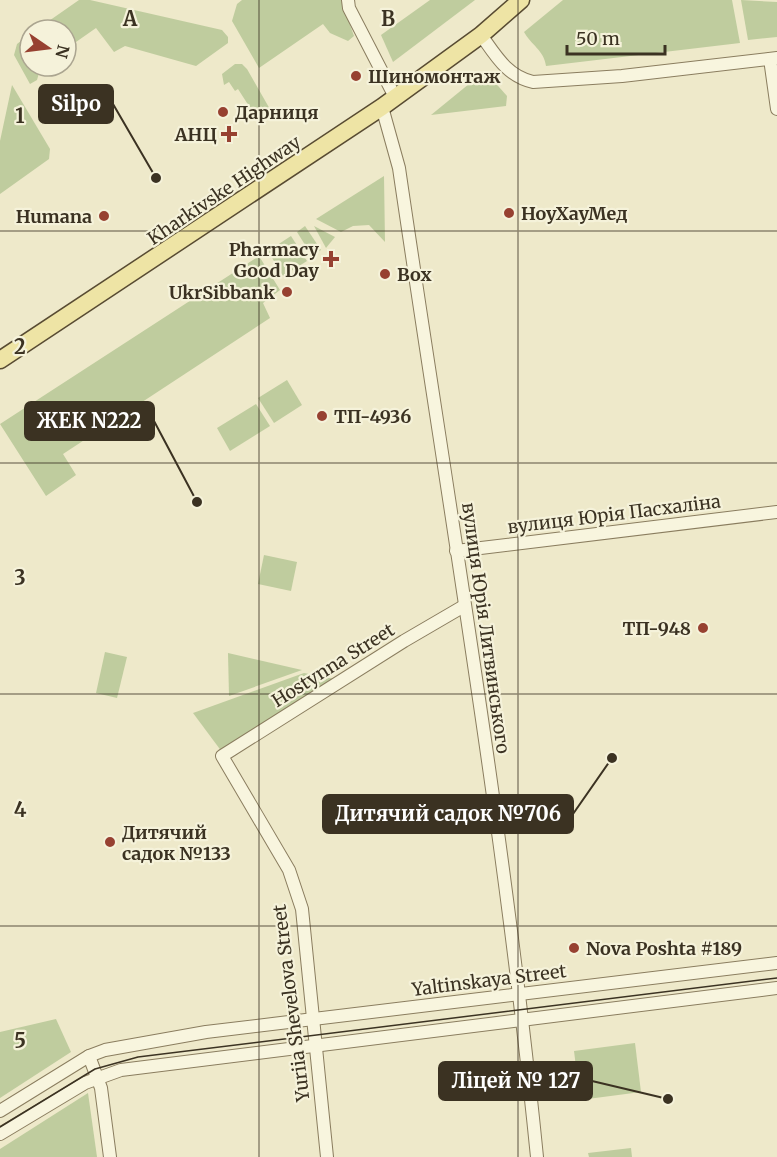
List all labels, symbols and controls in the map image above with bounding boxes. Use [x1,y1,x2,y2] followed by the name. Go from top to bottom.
[122,6,138,31] text: A
[381,6,395,31] text: B
[18,18,78,78] north arrow
[567,18,664,56] scale bar
[576,27,620,50] text: 50 m
[51,43,74,61] text: N
[368,65,500,88] place label: Шиномонтаж
[349,69,363,83] marker: Шиномонтаж
[39,85,113,123] callout: Silpo
[51,91,101,116] text: Silpo
[235,101,319,124] place label: Дарниця
[15,103,25,128] text: 1
[216,105,230,119] marker: Дарниця
[174,123,217,146] place label: АНЦ
[222,127,236,141] marker: АНЦ
[143,130,305,250] street label: Kharkivske Highway
[521,202,628,225] place label: НоуХауМед
[16,205,92,228] place label: Humana
[502,206,516,220] marker: НоуХауМед
[97,209,111,223] marker: Humana
[229,238,319,282] place label: Pharmacy Good Day
[324,252,338,266] marker: Pharmacy Good Day
[397,263,432,286] place label: Box
[378,267,392,281] marker: Box
[169,281,275,304] place label: UkrSibbank
[280,285,294,299] marker: UkrSibbank
[14,334,26,359] text: 2
[25,402,154,440] callout: ЖЕК N222
[334,405,411,428] place label: ТП-4936
[36,408,142,433] text: ЖЕК N222
[315,409,329,423] marker: ТП-4936
[506,489,722,538] street label: вулиця Юрія Пасхаліна
[457,501,515,755] street label: вулиця Юрія Литвинського
[14,565,26,590] text: 3
[622,617,691,640] place label: ТП-948
[267,618,399,712] street label: Hostynna Street
[696,621,710,635] marker: ТП-948
[323,795,573,833] callout: Дитячий садок №706
[14,797,27,822] text: 4
[335,801,561,826] text: Дитячий садок №706
[122,821,231,865] place label: Дитячий садок №133
[103,835,117,849] marker: Дитячий садок №133
[267,903,315,1104] street label: Yuriia Shevelova Street
[586,937,742,960] place label: Nova Poshta #189
[567,941,581,955] marker: Nova Poshta #189
[409,959,568,1001] street label: Yaltinskaya Street
[14,1028,26,1053] text: 5
[439,1062,592,1100] callout: Ліцей № 127
[451,1068,581,1093] text: Ліцей № 127

